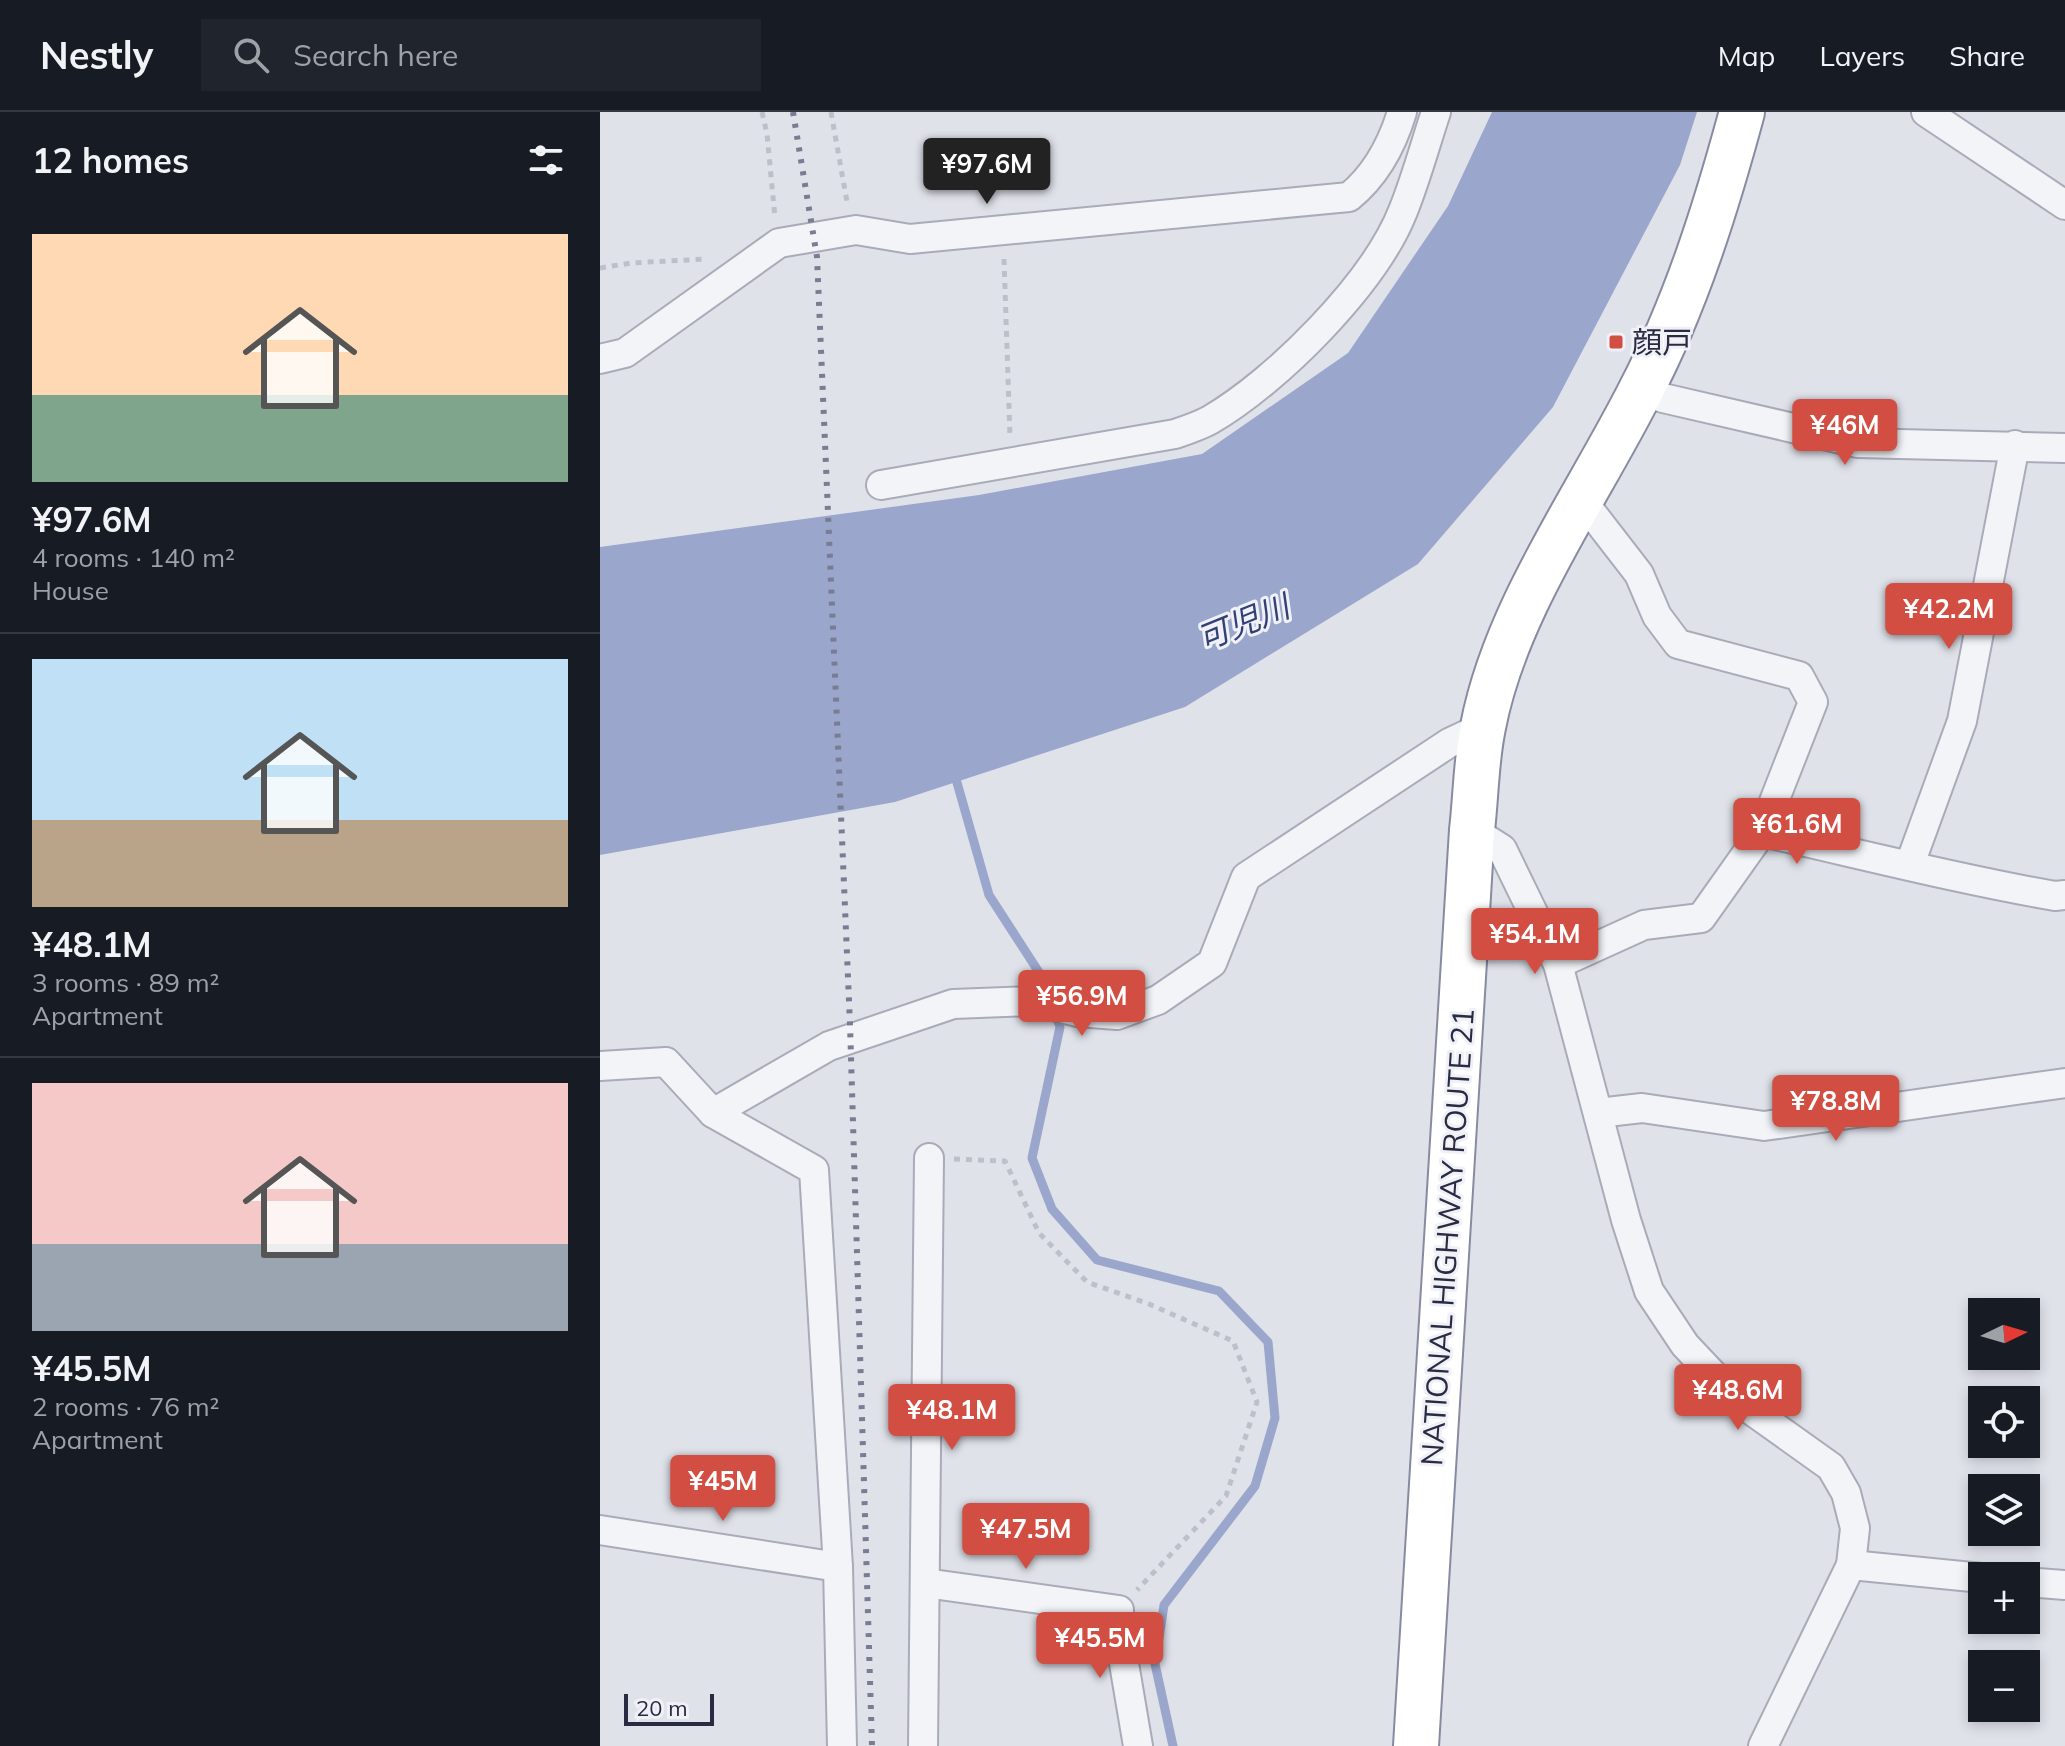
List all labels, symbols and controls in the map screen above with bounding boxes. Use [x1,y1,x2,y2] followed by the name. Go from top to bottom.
[201,19,761,91] search box
[40,31,153,79] text: Nestly
[229,33,273,77] icon: search
[293,36,458,74] text: Search here
[1718,38,1775,73] text: Map
[1819,38,1905,73] text: Layers
[1949,38,2025,73] text: Share
[524,138,568,182] icon: filters
[922,138,1052,206] pin: ¥97.6M
[32,139,189,182] text: 12 homes
[941,147,1033,180] text: ¥97.6M
[228,286,372,430] icon: home
[1632,323,1692,361] place label: 顔戸
[1607,333,1625,351] marker: 顔戸
[1798,399,1892,467] pin: ¥46M
[1810,408,1880,441] text: ¥46M
[32,498,152,541] text: ¥97.6M
[32,541,235,574] text: 4 rooms · 140 m²
[32,574,109,607] text: House
[1884,583,2014,651] pin: ¥42.2M
[1191,584,1298,659] water label: 可児川
[1903,592,1995,625] text: ¥42.2M
[228,711,372,855] icon: home
[1732,798,1862,866] pin: ¥61.6M
[1751,807,1843,840] text: ¥61.6M
[1470,908,1600,976] pin: ¥54.1M
[1489,917,1581,950] text: ¥54.1M
[32,923,152,966] text: ¥48.1M
[32,966,219,999] text: 3 rooms · 89 m²
[1017,970,1147,1038] pin: ¥56.9M
[1036,979,1128,1012] text: ¥56.9M
[32,999,163,1032] text: Apartment
[1412,1007,1482,1467] street label: NATIONAL HIGHWAY ROUTE 21
[1771,1075,1901,1143] pin: ¥78.8M
[1790,1084,1882,1117] text: ¥78.8M
[228,1135,372,1279] icon: home
[1968,1298,2040,1370] north arrow
[1968,1298,2040,1722] map controls
[32,1347,152,1390] text: ¥45.5M
[1673,1364,1803,1432] pin: ¥48.6M
[1692,1373,1784,1406] text: ¥48.6M
[887,1384,1017,1452] pin: ¥48.1M
[1968,1386,2040,1458] button: locate
[32,1390,219,1423] text: 2 rooms · 76 m²
[906,1393,998,1426] text: ¥48.1M
[32,1423,163,1456] text: Apartment
[676,1455,770,1523] pin: ¥45M
[688,1464,758,1497] text: ¥45M
[1968,1474,2040,1546] button: layers
[961,1503,1091,1571] pin: ¥47.5M
[980,1512,1072,1545] text: ¥47.5M
[1968,1562,2040,1634] button: +
[1035,1612,1165,1680] pin: ¥45.5M
[1054,1621,1146,1654] text: ¥45.5M
[1968,1650,2040,1722] button: −
[624,1690,714,1726] scale bar
[636,1694,687,1722] text: 20 m

